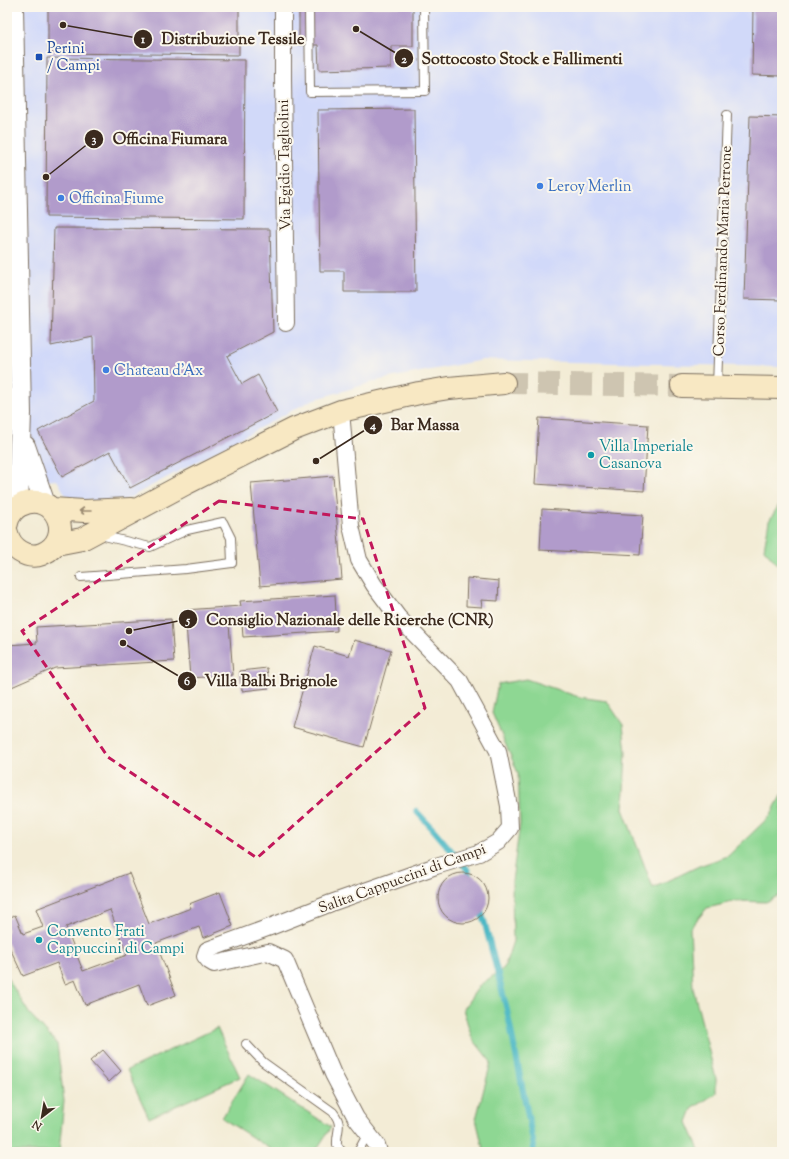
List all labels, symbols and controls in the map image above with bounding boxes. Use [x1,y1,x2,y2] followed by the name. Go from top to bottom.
[133,25,312,53] callout: Distribuzione Tessile
[162,29,305,52] text: Distribuzione Tessile
[140,31,146,49] text: 1
[47,39,100,77] place label: Perini / Campi
[394,44,631,72] callout: Sottocosto Stock e Fallimenti
[421,49,623,72] text: Sottocosto Stock e Fallimenti
[401,51,407,69] text: 2
[34,52,44,62] marker: Perini / Campi
[274,99,297,231] street label: Via Egidio Tagliolini
[84,125,235,153] callout: Officina Fiumara
[113,129,228,152] text: Officina Fiumara
[92,131,97,149] text: 3
[709,145,738,357] street label: Corso Ferdinando Maria Perrone
[548,177,632,198] place label: Leroy Merlin
[535,181,545,191] marker: Leroy Merlin
[69,189,164,210] place label: Officina Fiume
[56,193,66,203] marker: Officina Fiume
[114,361,203,382] place label: Chateau d'Ax
[101,365,111,375] marker: Chateau d'Ax
[363,411,468,439] callout: Bar Massa
[391,415,460,438] text: Bar Massa
[369,417,376,435] text: 4
[599,437,693,475] place label: Villa Imperiale Casanova
[586,450,596,460] marker: Villa Imperiale Casanova
[79,507,92,515] one-way arrow
[178,605,502,633] callout: Consiglio Nazionale delle Ricerche (CNR)
[206,610,494,633] text: Consiglio Nazionale delle Ricerche (CNR)
[185,612,191,630] text: 5
[177,667,346,695] callout: Villa Balbi Brignole
[204,671,338,694] text: Villa Balbi Brignole
[184,673,190,691] text: 6
[316,839,489,920] street label: Salita Cappuccini di Campi
[47,922,185,960] place label: Convento Frati Cappuccini di Campi
[34,935,44,945] marker: Convento Frati Cappuccini di Campi
[22,1097,62,1137] north arrow
[29,1115,46,1134] text: N

